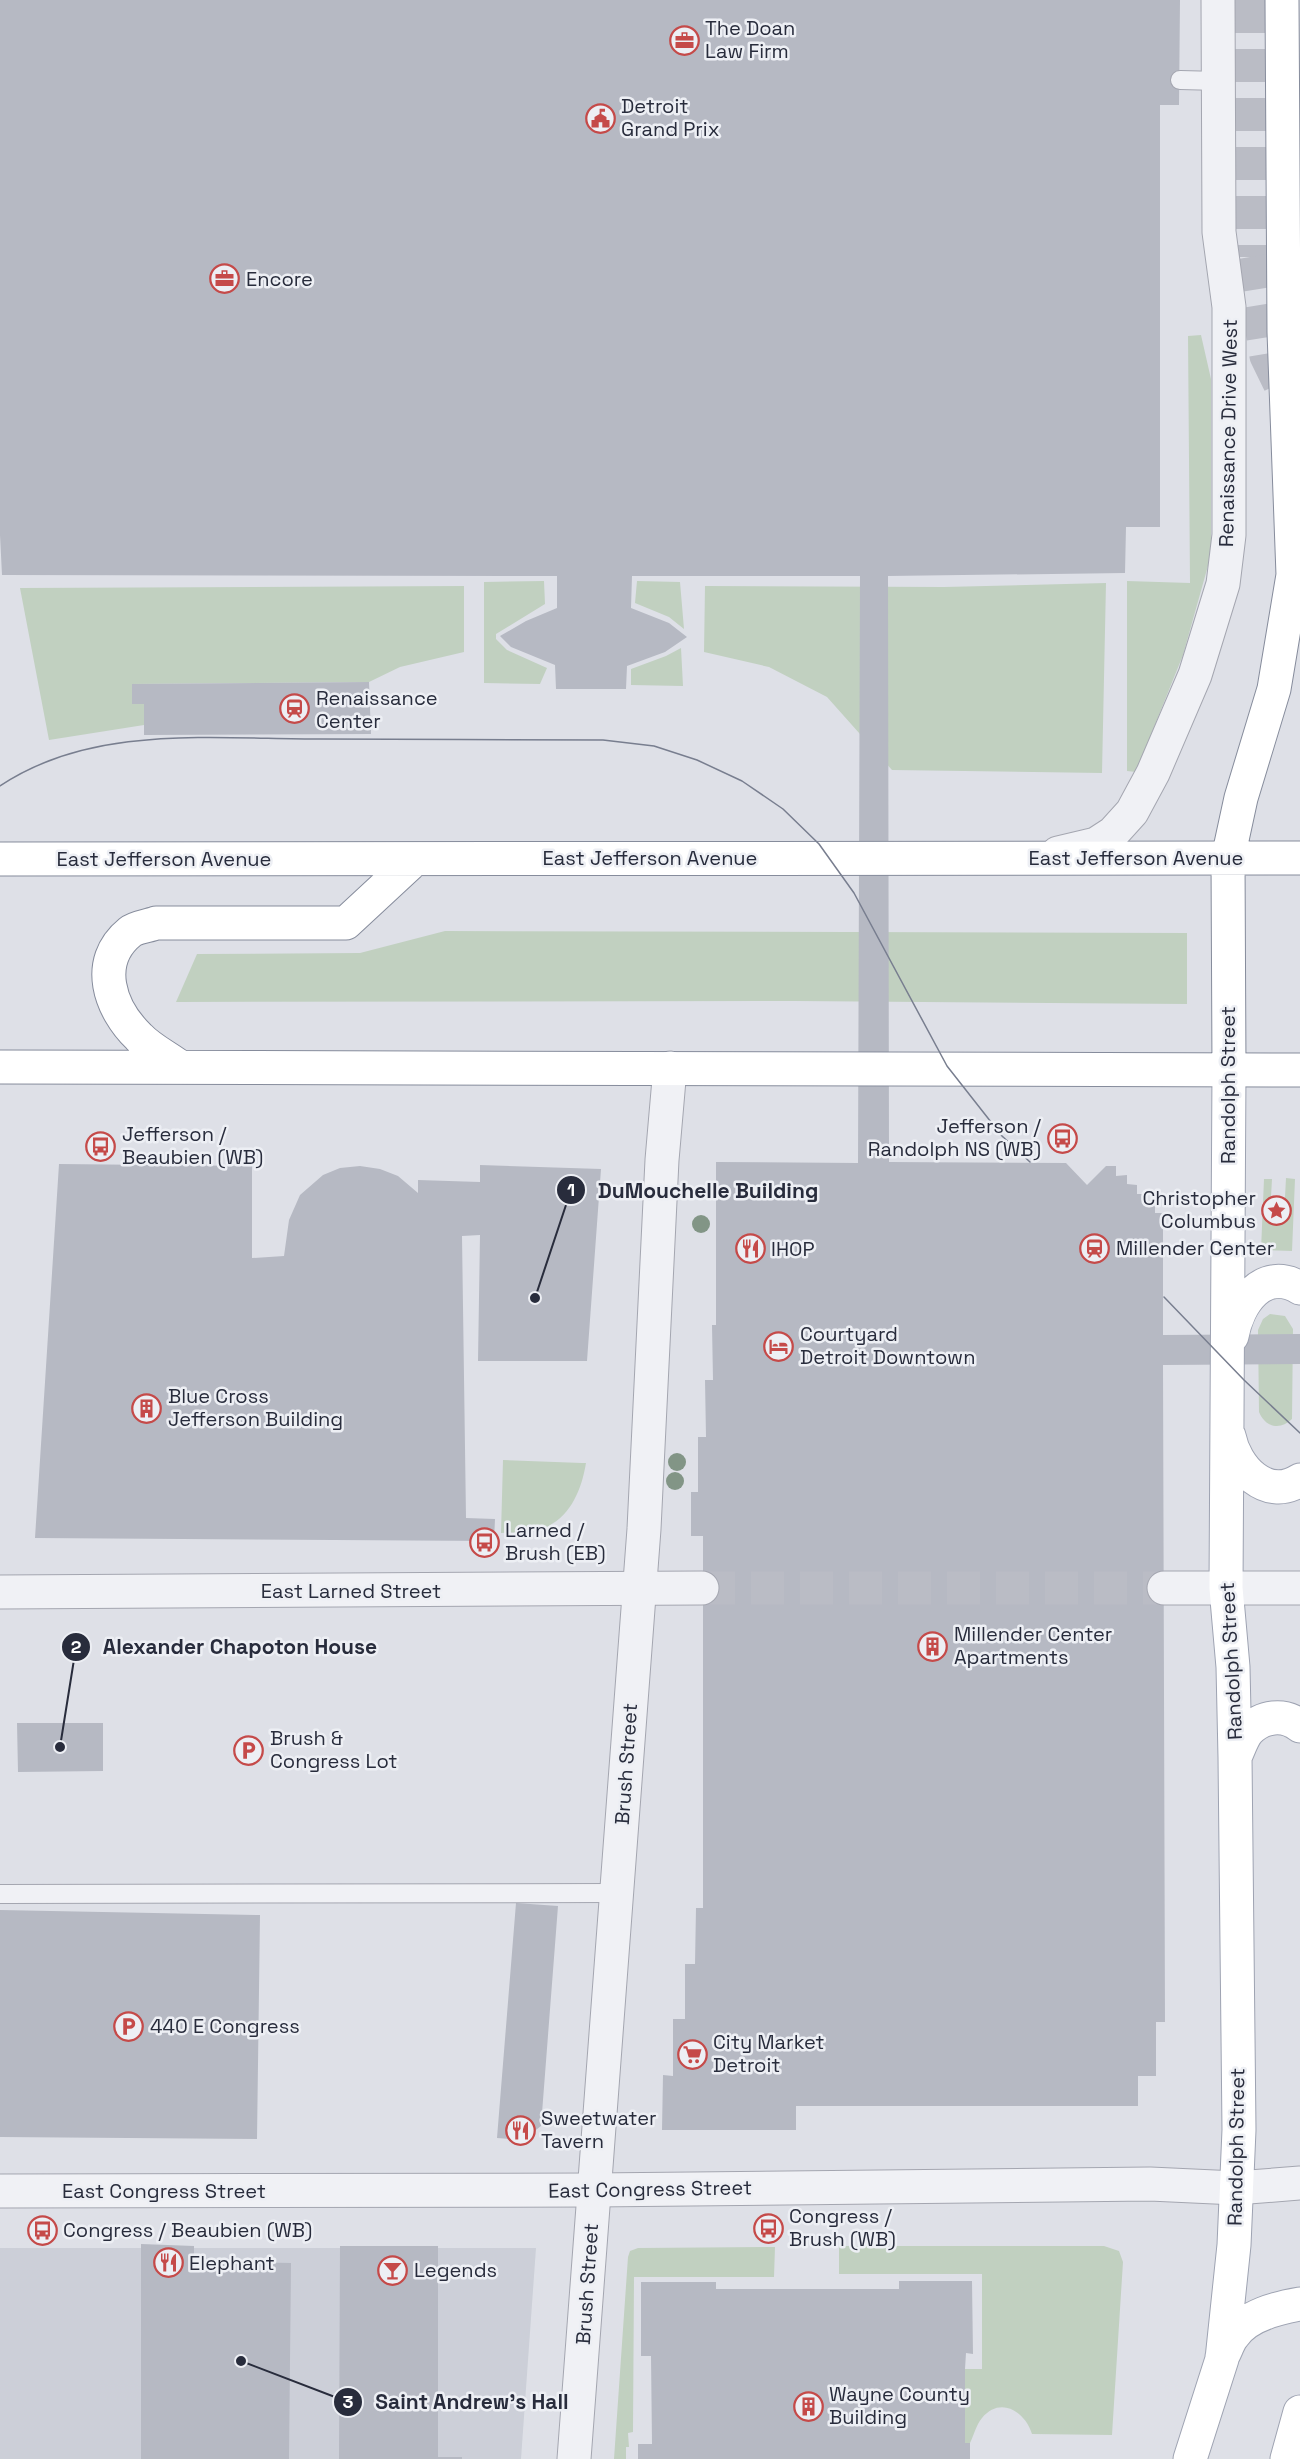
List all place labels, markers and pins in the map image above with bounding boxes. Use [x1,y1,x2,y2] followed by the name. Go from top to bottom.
[705,15,795,64] place label: The Doan Law Firm
[668,24,700,56] office icon: The Doan Law Firm
[621,93,720,142] place label: Detroit Grand Prix
[584,102,616,134] public building icon: Detroit Grand Prix
[209,263,241,295] office icon: Encore
[246,266,313,292] place label: Encore
[316,685,438,734] place label: Renaissance Center
[279,693,311,725] station icon: Renaissance Center
[868,1113,1042,1162] place label: Jefferson / Randolph NS (WB)
[122,1121,263,1170] place label: Jefferson / Beaubien (WB)
[1046,1122,1078,1154] bus stop icon: Jefferson / Randolph NS (WB)
[85,1130,117,1162] bus stop icon: Jefferson / Beaubien (WB)
[556,1171,831,1210] callout: DuMouchelle Building
[1142,1185,1256,1234] place label: Christopher Columbus
[1261,1194,1293,1226] place icon: Christopher Columbus
[1079,1232,1111,1264] station icon: Millender Center
[734,1233,766,1265] restaurant icon: IHOP
[1116,1235,1274,1261] place label: Millender Center
[771,1236,814,1262] place label: IHOP
[800,1321,975,1370] place label: Courtyard Detroit Downtown
[763,1330,795,1362] hotel icon: Courtyard Detroit Downtown
[168,1383,343,1432] place label: Blue Cross Jefferson Building
[131,1392,163,1424] building icon: Blue Cross Jefferson Building
[505,1517,605,1566] place label: Larned / Brush (EB)
[468,1526,500,1558] bus stop icon: Larned / Brush (EB)
[954,1621,1112,1670] place label: Millender Center Apartments
[61,1627,389,1666] callout: Alexander Chapoton House
[917,1630,949,1662] building icon: Millender Center Apartments
[270,1725,398,1774] place label: Brush & Congress Lot
[233,1734,265,1766] parking icon: Brush & Congress Lot
[113,2010,145,2042] parking icon: 440 E Congress
[150,2013,300,2039] place label: 440 E Congress
[713,2029,825,2078] place label: City Market Detroit
[676,2038,708,2070] supermarket icon: City Market Detroit
[541,2105,657,2154] place label: Sweetwater Tavern
[504,2114,536,2146] restaurant icon: Sweetwater Tavern
[789,2203,896,2252] place label: Congress / Brush (WB)
[752,2212,784,2244] bus stop icon: Congress / Brush (WB)
[26,2214,58,2246] bus stop icon: Congress / Beaubien (WB)
[63,2217,312,2243] place label: Congress / Beaubien (WB)
[152,2247,184,2279] restaurant icon: Elephant
[189,2250,275,2276] place label: Elephant
[377,2254,409,2286] bar icon: Legends
[414,2257,497,2283] place label: Legends
[829,2381,970,2430] place label: Wayne County Building
[333,2382,581,2421] callout: Saint Andrew's Hall
[792,2390,824,2422] building icon: Wayne County Building

